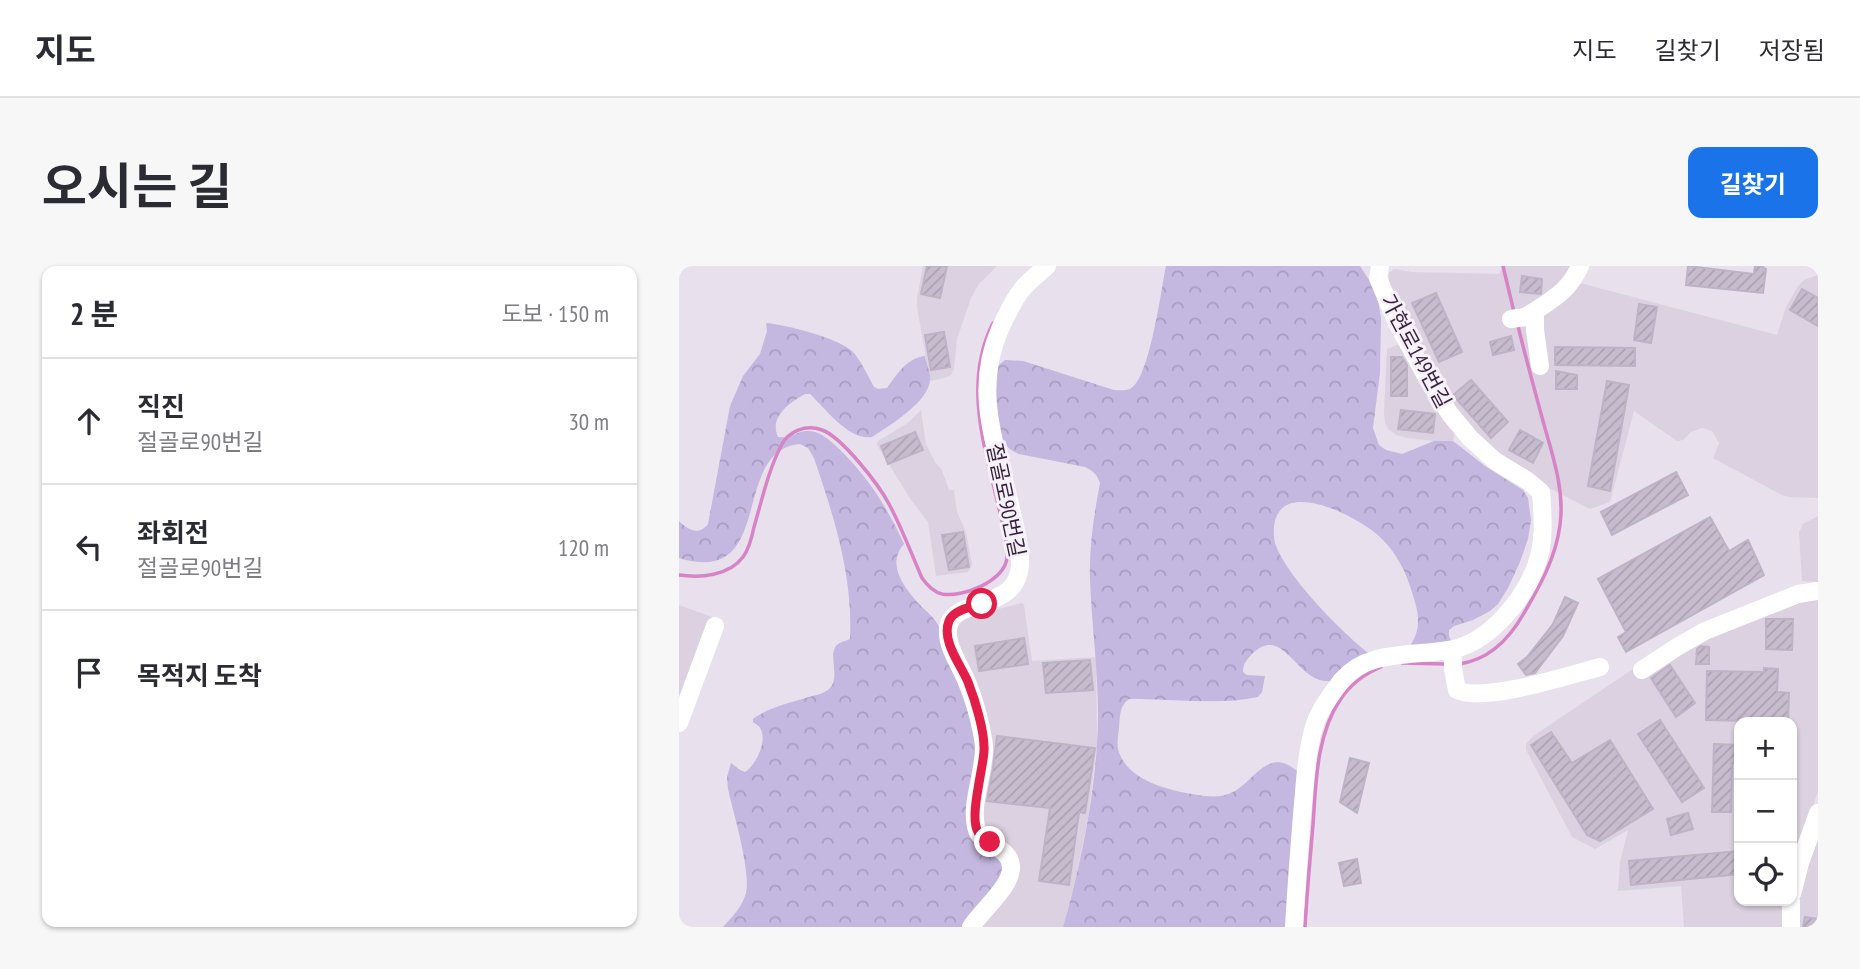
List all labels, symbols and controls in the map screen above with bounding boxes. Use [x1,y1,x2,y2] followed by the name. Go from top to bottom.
[35,28,96,71] text: 지도
[1572,35,1617,66] text: 지도
[1655,35,1721,66] text: 길찾기
[1759,35,1825,66] text: 저장됨
[1688,147,1818,218] button: 길찾기
[42,154,232,218] text: 오시는 길
[1375,289,1457,413] street label: 가현로149번길
[70,294,118,333] text: 2 분
[501,299,609,328] text: 도보 · 150 m
[137,390,185,423] text: 직진
[70,402,108,440] icon: ahead
[568,407,609,436] text: 30 m
[137,427,264,456] text: 절골로90번길
[981,441,1031,559] street label: 절골로90번길
[137,516,209,549] text: 좌회전
[70,528,108,566] icon: left
[558,533,609,562] text: 120 m
[137,553,264,582] text: 절골로90번길
[966,588,997,619] route start
[70,654,108,692] icon: arrive
[137,659,262,692] text: 목적지 도착
[1734,717,1797,906] map controls
[1734,717,1797,780] button: +
[1734,780,1797,843] button: −
[974,826,1005,857] route end
[1734,843,1797,906] button: locate

